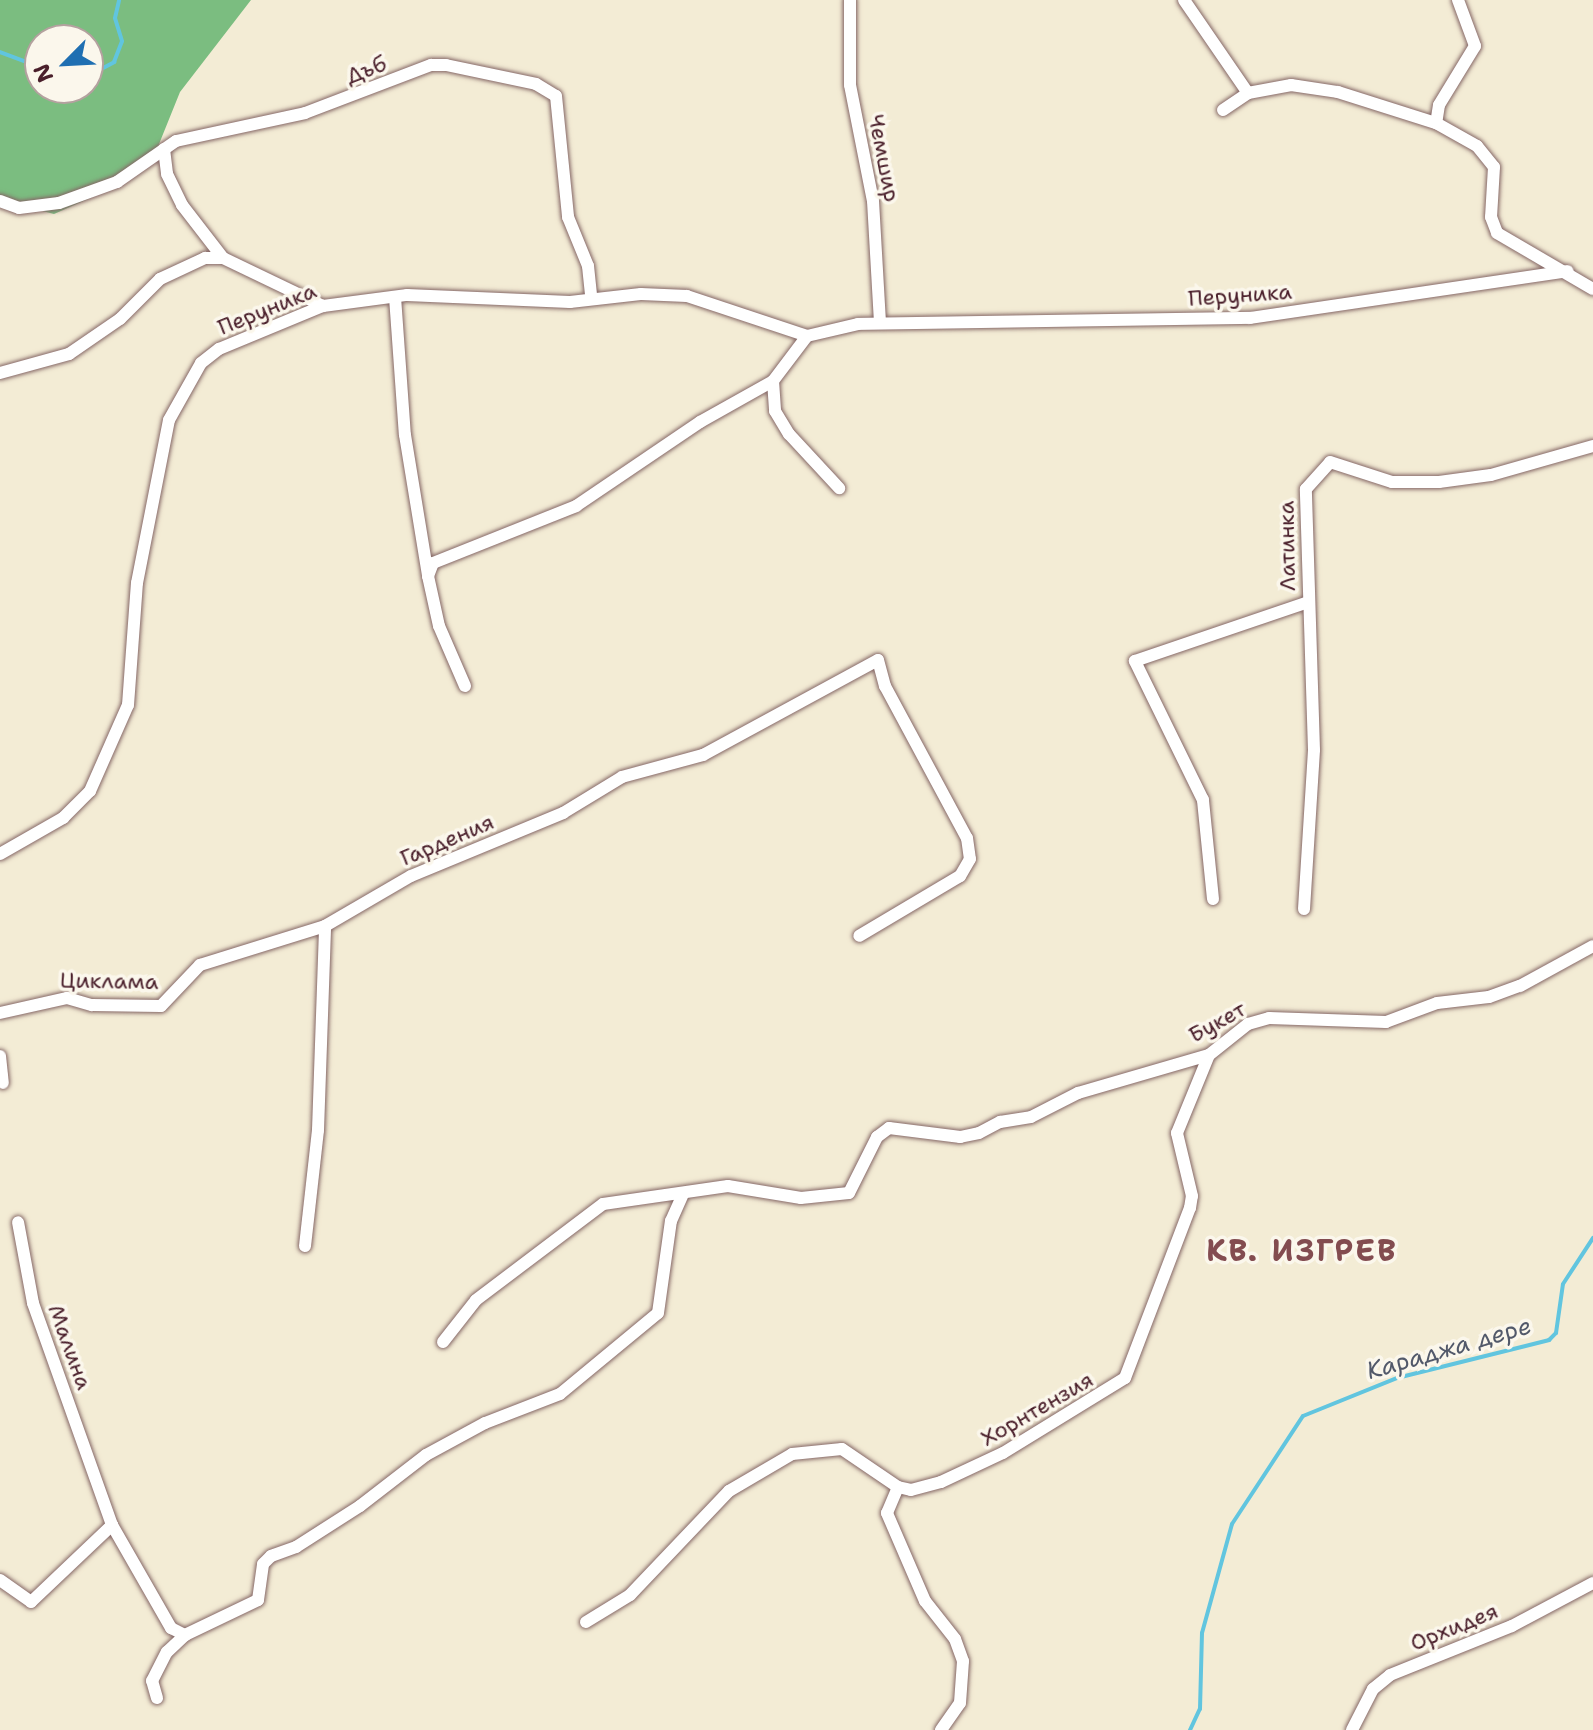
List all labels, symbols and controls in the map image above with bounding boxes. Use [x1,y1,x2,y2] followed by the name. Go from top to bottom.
[24,24,104,104] north arrow
[342,50,390,90] street label: Дъб
[27,59,60,87] text: N
[863,112,905,204] street label: Чемшир
[214,277,320,341] street label: Перуника
[1187,278,1293,312] street label: Перуника
[1273,501,1301,591] street label: Латинка
[396,808,498,872] street label: Гардения
[59,967,159,995] street label: Циклама
[1184,996,1250,1048] street label: Букет
[1206,1233,1398,1269] district label: КВ. ИЗГРЕВ
[42,1301,98,1393] street label: Малина
[1363,1312,1535,1386] water label: Караджа дере
[976,1366,1098,1452] street label: Хорнтензия
[1406,1597,1502,1657] street label: Орхидея

